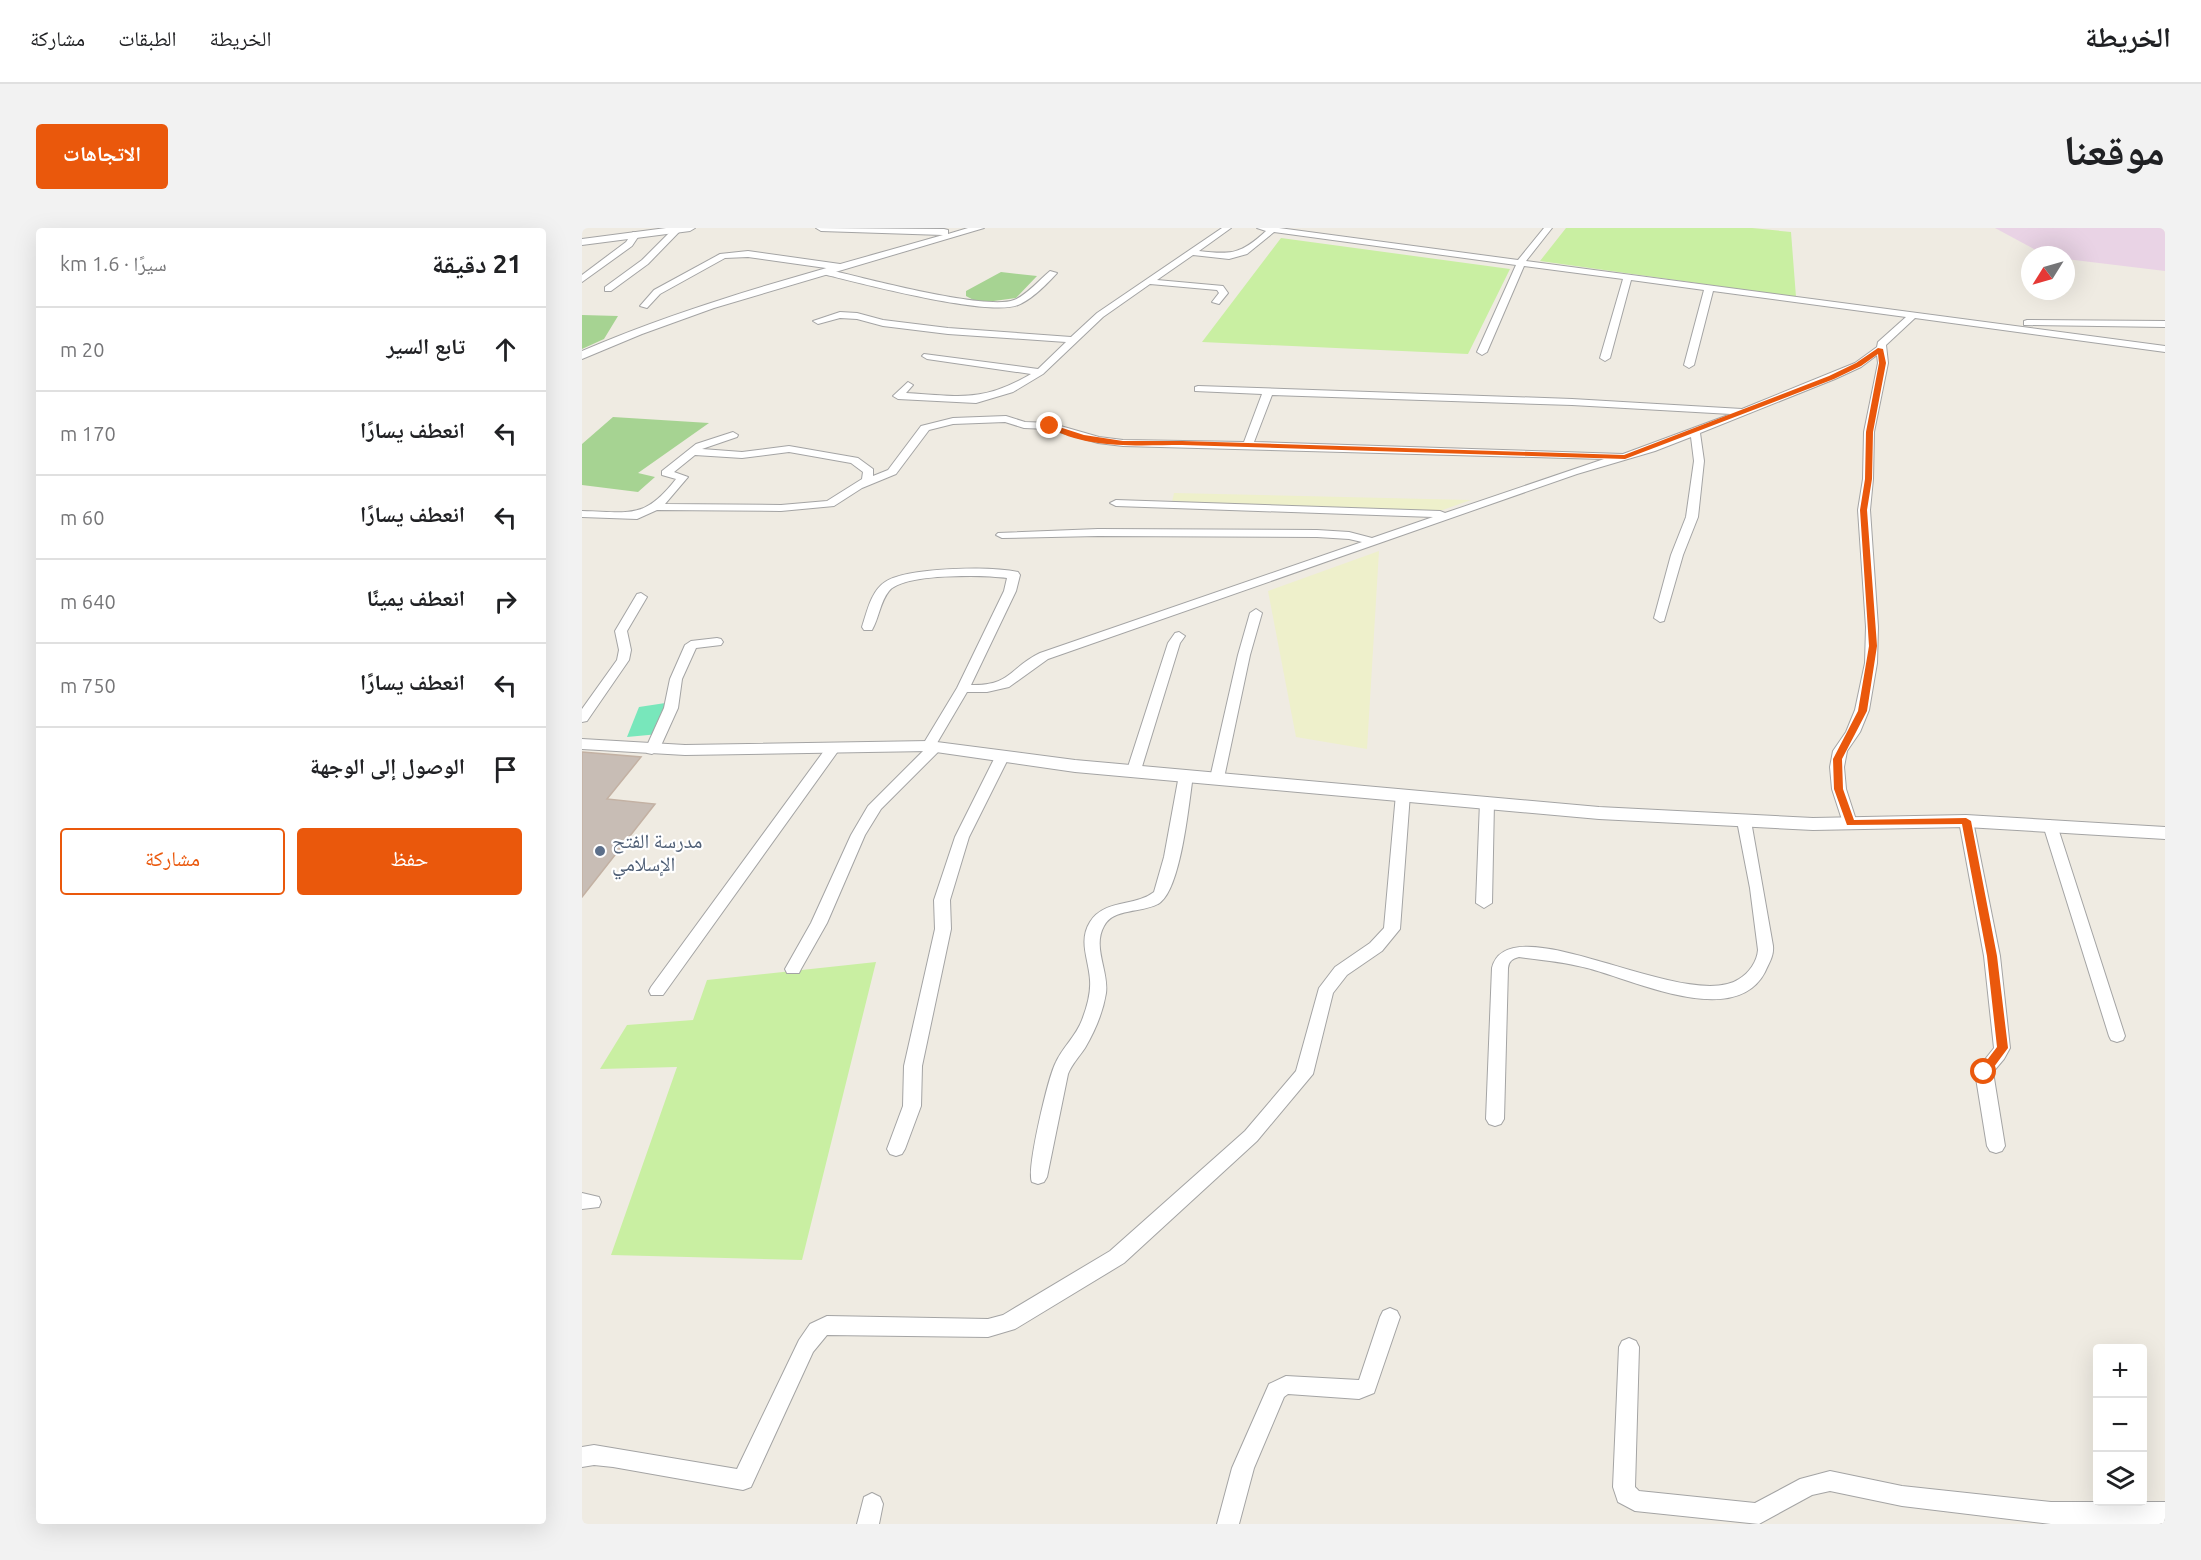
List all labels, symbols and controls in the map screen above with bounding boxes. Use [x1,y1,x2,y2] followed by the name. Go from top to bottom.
[2085,21,2171,52] text: الخريطة
[30,26,85,50] text: مشاركة
[118,26,177,50] text: الطبقات
[210,26,271,50] text: الخريطة
[36,124,168,189] button: الاتجاهات
[2064,126,2165,173] text: موقعنا
[2021,246,2075,300] north arrow
[432,249,522,278] text: 21 دقيقة
[60,252,167,275] text: سيرًا · 1.6 km
[386,333,465,358] text: تابع السير
[489,333,522,366] icon: ahead
[60,338,104,361] text: 20 m
[1036,412,1062,438] route end
[360,417,465,442] text: انعطف يسارًا
[489,417,522,450] icon: left
[60,422,116,445] text: 170 m
[360,501,465,526] text: انعطف يسارًا
[489,501,522,534] icon: left
[60,506,104,529] text: 60 m
[366,585,465,610] text: انعطف يمينًا
[489,585,522,618] icon: right
[60,590,116,613] text: 640 m
[360,669,465,694] text: انعطف يسارًا
[489,669,522,702] icon: left
[60,674,116,697] text: 750 m
[310,753,465,778] text: الوصول إلى الوجهة
[489,753,522,786] icon: arrive
[60,828,285,895] button: مشاركة
[297,828,522,895] button: حفظ
[612,829,702,880] place label: مدرسة الفتح الإسلامي
[593,844,607,858] marker: مدرسة الفتح الإسلامي
[1970,1058,1996,1084] route start
[2093,1344,2147,1506] map controls
[2093,1344,2147,1398] button: +
[2093,1398,2147,1452] button: −
[2093,1452,2147,1506] button: layers

